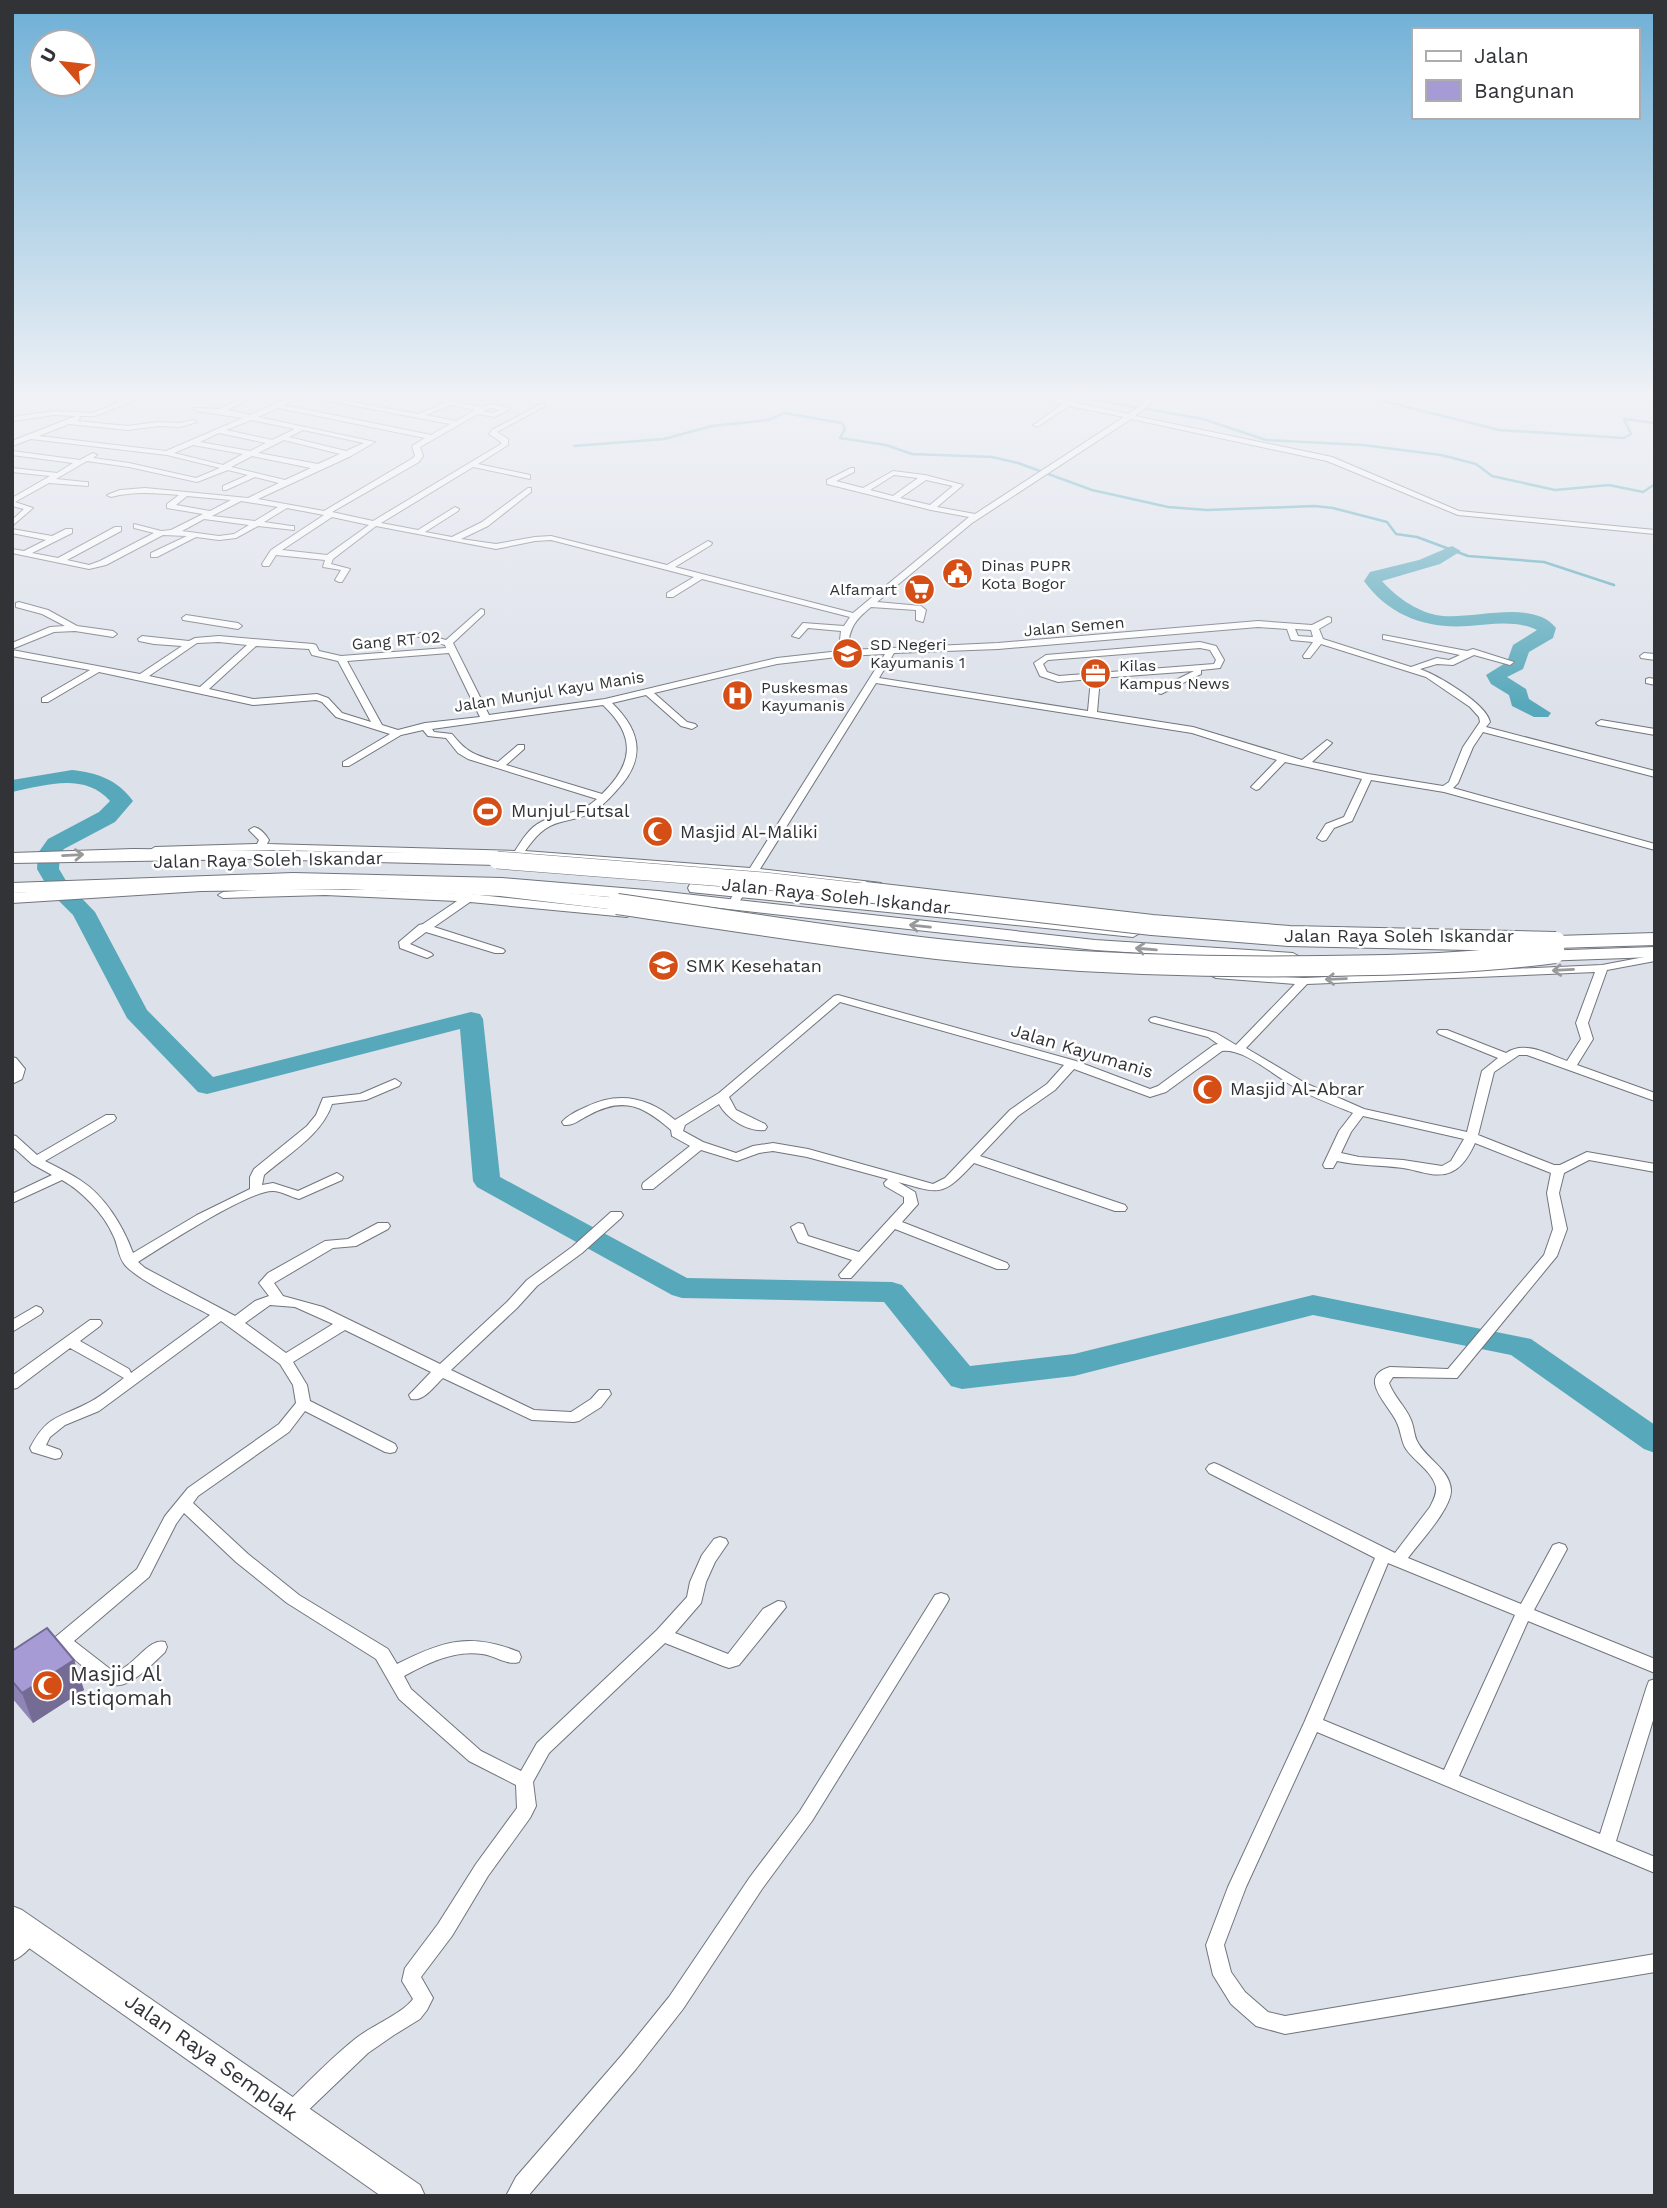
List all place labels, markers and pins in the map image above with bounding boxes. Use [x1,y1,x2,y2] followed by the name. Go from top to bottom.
[981,556,1071,593] place label: Dinas PUPR Kota Bogor
[941,557,975,591] public building icon: Dinas PUPR Kota Bogor
[903,572,937,606] supermarket icon: Alfamart
[830,580,897,599] place label: Alfamart
[870,635,965,672] place label: SD Negeri Kayumanis 1
[830,636,864,670] school or university icon: SD Negeri Kayumanis 1
[1119,656,1230,693] place label: Kilas Kampus News
[1079,657,1113,691] office icon: Kilas Kampus News
[761,678,848,715] place label: Puskesmas Kayumanis
[721,679,755,713] hospital icon: Puskesmas Kayumanis
[471,794,505,828] sports icon: Munjul Futsal
[511,800,630,821] place label: Munjul Futsal
[640,815,674,849] mosque icon: Masjid Al-Maliki
[680,821,818,842] place label: Masjid Al-Maliki
[646,949,680,983] school or university icon: SMK Kesehatan
[686,955,822,976] place label: SMK Kesehatan
[1190,1072,1224,1106] mosque icon: Masjid Al-Abrar
[1230,1078,1364,1099] place label: Masjid Al-Abrar
[70,1661,172,1710] place label: Masjid Al Istiqomah
[30,1669,64,1703] mosque icon: Masjid Al Istiqomah

